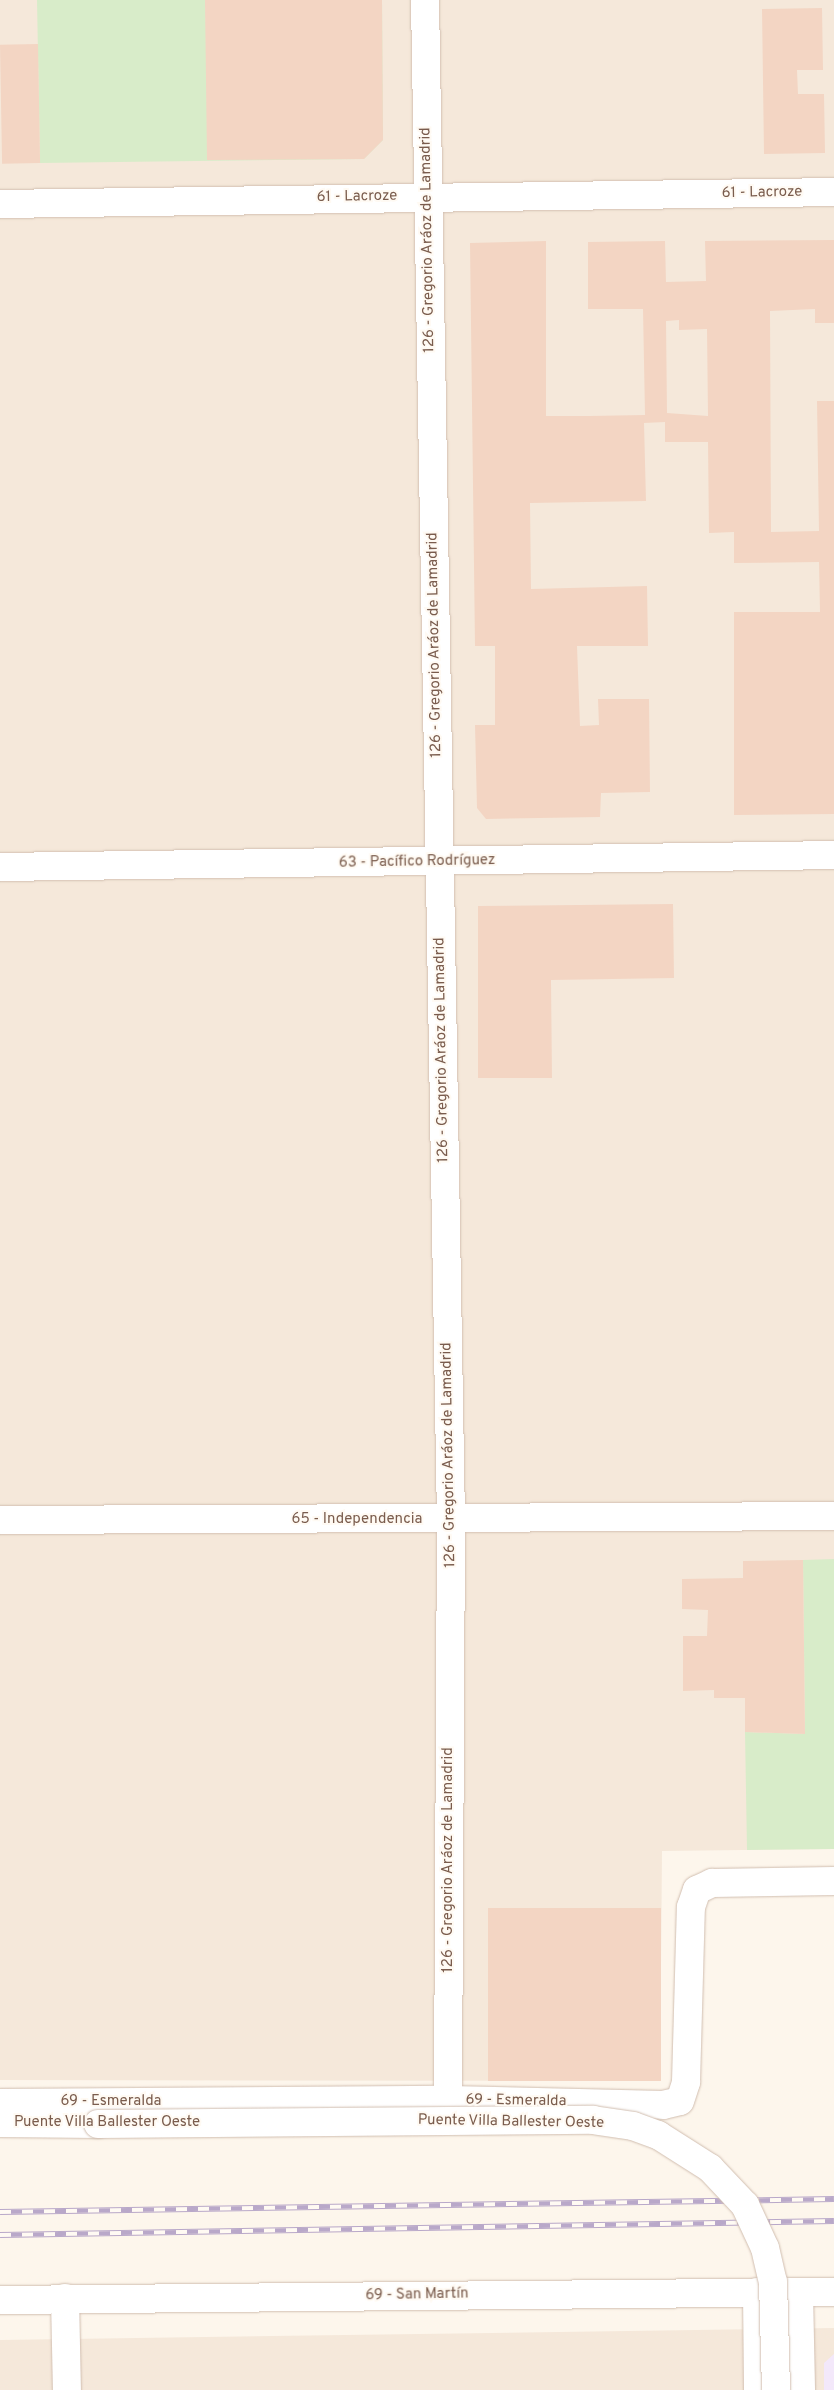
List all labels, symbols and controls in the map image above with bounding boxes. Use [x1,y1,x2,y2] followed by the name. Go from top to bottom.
[417,127,439,353] street label: 126 - Gregorio Aráoz de Lamadrid
[721,183,803,203] street label: 61 - Lacroze
[316,187,398,207] street label: 61 - Lacroze
[424,532,446,758] street label: 126 - Gregorio Aráoz de Lamadrid
[339,852,495,872] street label: 63 - Pacífico Rodríguez
[431,937,453,1163] street label: 126 - Gregorio Aráoz de Lamadrid
[438,1342,460,1568] street label: 126 - Gregorio Aráoz de Lamadrid
[292,1511,422,1529] street label: 65 - Independencia
[440,1747,458,1973] street label: 126 - Gregorio Aráoz de Lamadrid
[465,2091,567,2111] street label: 69 - Esmeralda
[61,2093,161,2111] street label: 69 - Esmeralda
[417,2111,605,2133] street label: Puente Villa Ballester Oeste
[14,2114,200,2132] street label: Puente Villa Ballester Oeste
[365,2285,469,2305] street label: 69 - San Martín

